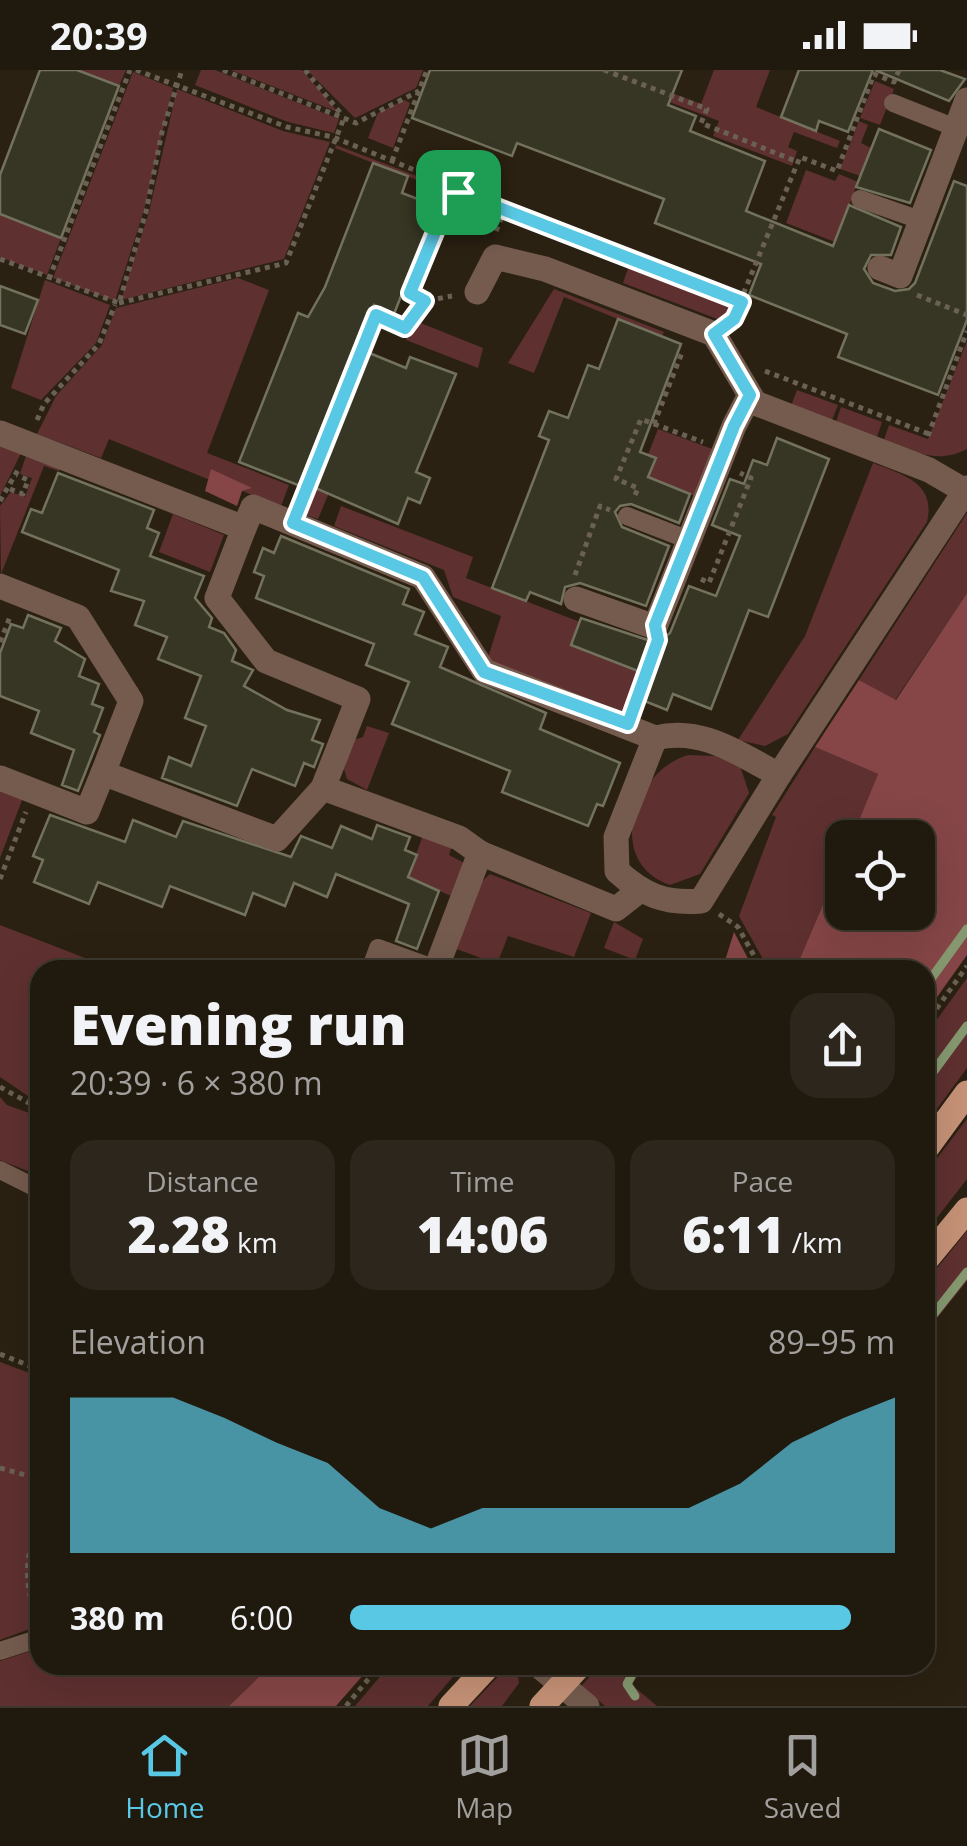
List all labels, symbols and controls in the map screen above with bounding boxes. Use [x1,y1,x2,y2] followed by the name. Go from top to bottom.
[50,9,148,61] text: 20:39
[416,150,501,235] pin
[431,165,486,220] icon: arrive
[825,820,935,930] map controls
[825,820,935,930] button: locate
[70,986,406,1061] text: Evening run
[790,993,895,1098] button: share
[70,1061,323,1104] text: 20:39 · 6 × 380 m
[146,1162,259,1200] text: Distance
[450,1162,515,1200] text: Time
[732,1162,793,1200] text: Pace
[127,1200,230,1268] text: 2.28
[417,1200,548,1268] text: 14:06
[682,1200,785,1268] text: 6:11
[230,1223,278,1261] text: km
[785,1223,843,1261] text: /km
[70,1320,206,1363] text: Elevation
[768,1320,895,1363] text: 89–95 m
[70,1596,165,1639] text: 380 m
[230,1596,293,1639] text: 6:00
[125,1728,205,1826] tab: Home
[455,1728,513,1826] tab: Map
[764,1728,842,1826] tab: Saved

